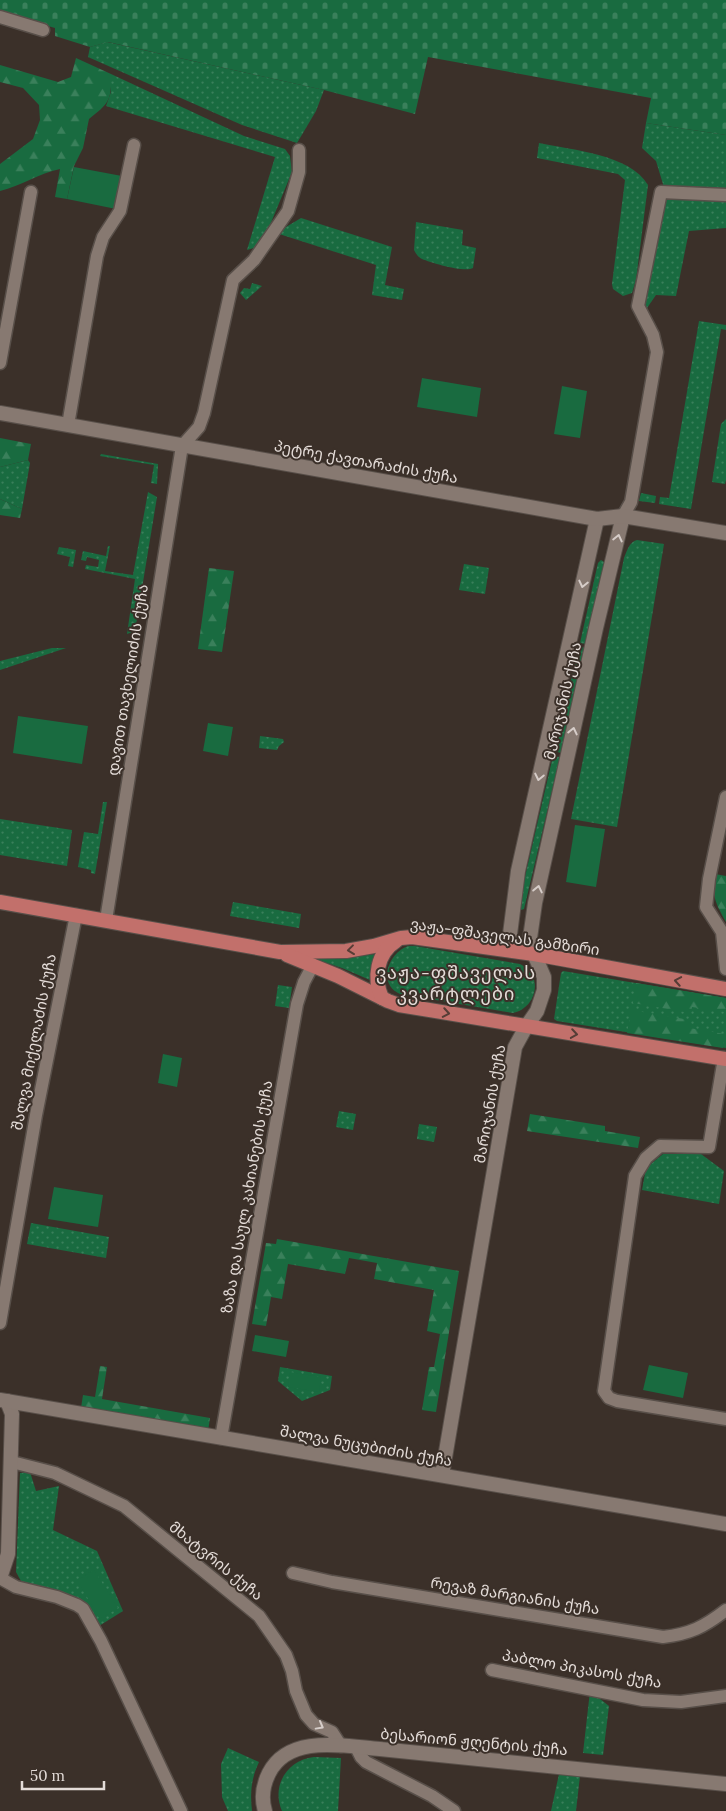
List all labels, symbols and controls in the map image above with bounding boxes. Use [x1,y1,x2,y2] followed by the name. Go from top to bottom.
[273,436,459,487] street label: პეტრე ქავთარაძის ქუჩა
[612,534,623,543] one-way arrow
[578,580,589,589] one-way arrow
[103,583,152,777] street label: დავით თავხელიძის ქუჩა
[540,640,585,762] street label: მარიჯანის ქუჩა
[567,726,578,735] one-way arrow
[534,772,544,781] one-way arrow
[532,885,542,894] one-way arrow
[409,914,601,959] street label: ვაჟა-ფშაველას გამზირი
[347,944,355,955] one-way arrow
[7,952,60,1132] street label: შალვა მიქელაძის ქუჩა
[376,961,536,1005] district label: ვაჟა-ფშაველას კვარტლები
[674,976,682,986] one-way arrow
[442,1008,451,1018] one-way arrow
[569,1029,578,1039] one-way arrow
[470,1043,509,1165] street label: მარიჯანის ქუჩა
[217,1079,276,1315] street label: ზაზა და საულ კახიანების ქუჩა
[279,1421,454,1470] street label: შალვა ნუცუბიძის ქუჩა
[166,1517,267,1604] street label: მხატვრის ქუჩა
[429,1573,601,1618] street label: რევაზ მარგიანის ქუჩა
[501,1645,663,1692] street label: პაბლო პიკასოს ქუჩა
[314,1719,323,1729] one-way arrow
[380,1724,568,1759] street label: ბესარიონ ჟღენტის ქუჩა
[22,1758,105,1790] scale bar
[30,1766,65,1785] text: 50 m

